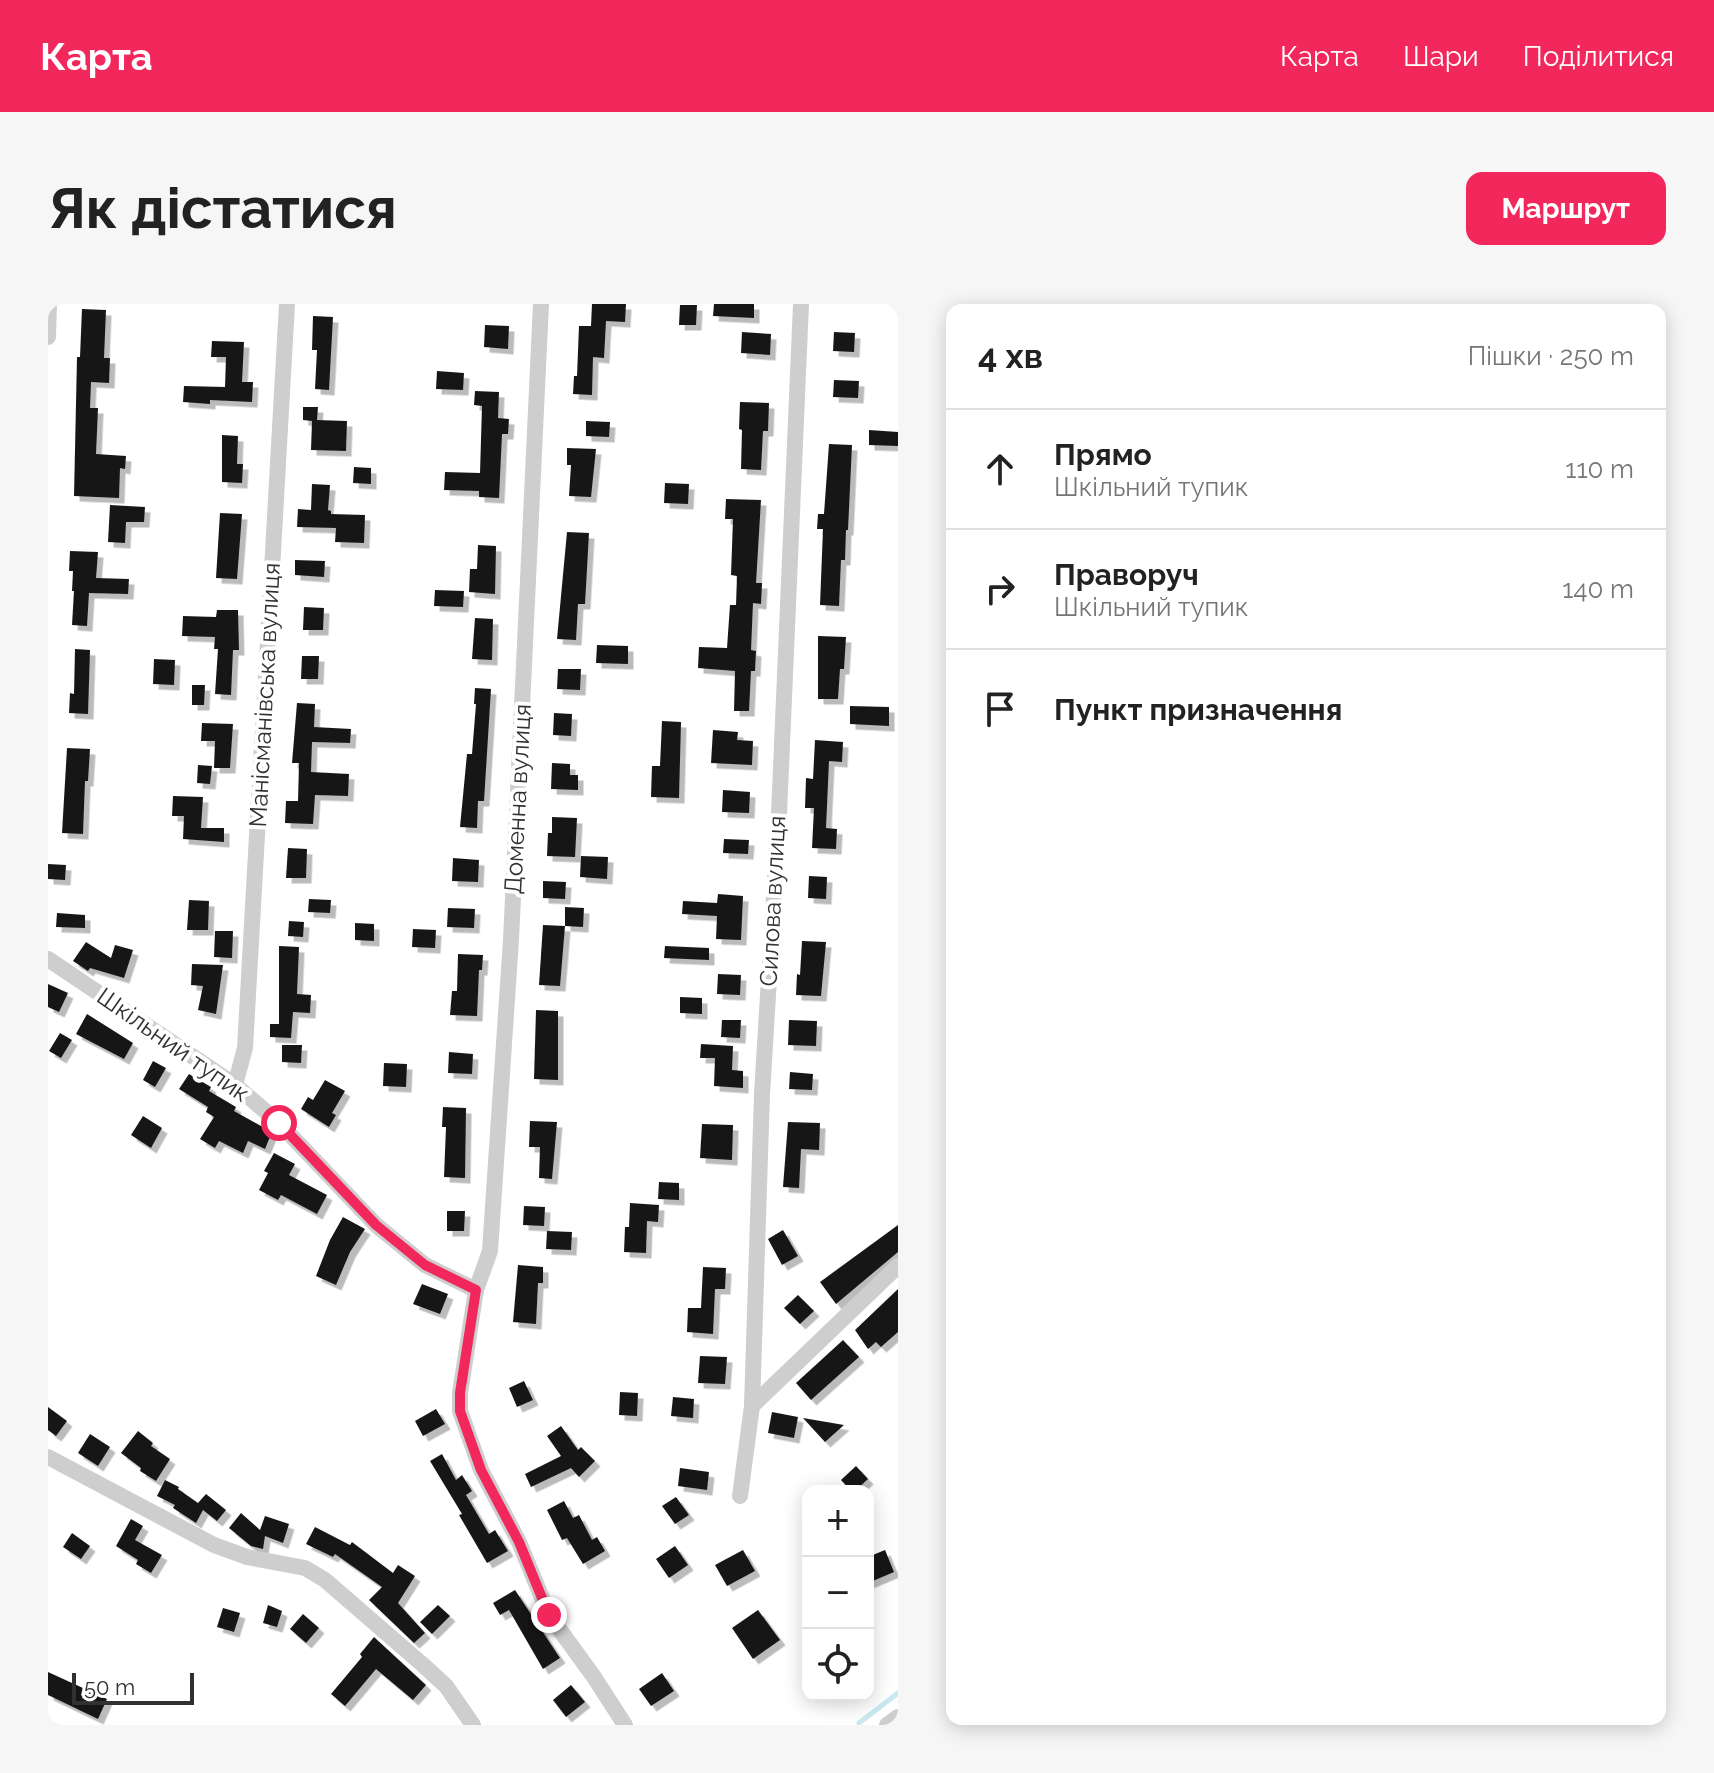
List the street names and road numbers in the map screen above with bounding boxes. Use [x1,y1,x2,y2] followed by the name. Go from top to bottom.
[243,562,286,828] street label: Манісманівська вулиця
[498,703,537,895] street label: Доменна вулиця
[754,815,791,987] street label: Силова вулиця
[92,981,255,1108] street label: Шкільний тупик

